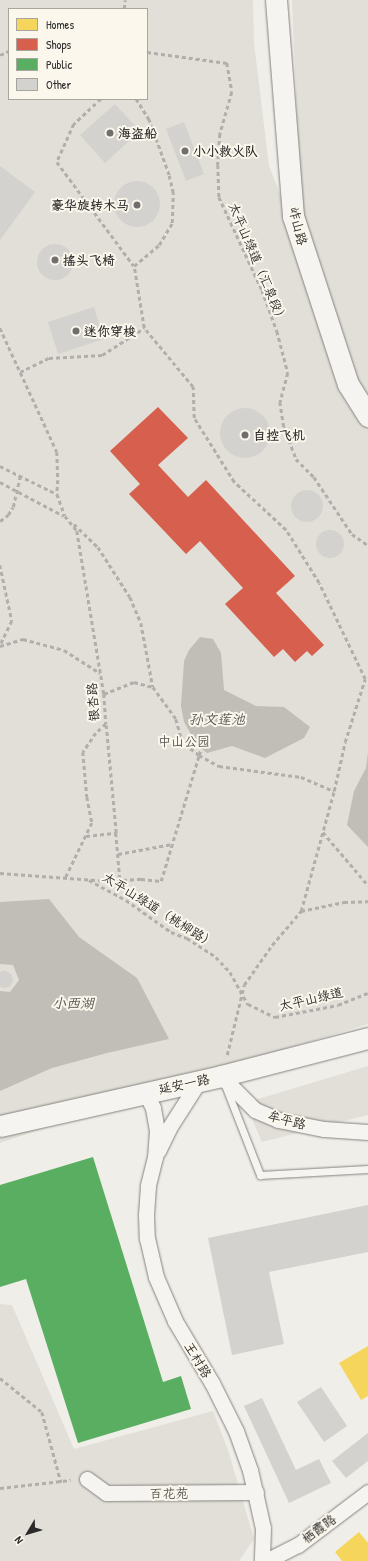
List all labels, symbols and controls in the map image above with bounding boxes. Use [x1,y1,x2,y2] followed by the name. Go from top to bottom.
[8,8,148,100] legend
[46,16,74,33] text: Homes
[46,36,71,53] text: Shops
[46,56,72,73] text: Public
[46,76,71,93] text: Other
[118,125,157,141] place label: 海盗船
[105,128,115,138] marker: 海盗船
[193,143,258,159] place label: 小小救火队
[180,146,190,156] marker: 小小救火队
[51,197,129,213] place label: 豪华旋转木马
[132,200,142,210] marker: 豪华旋转木马
[225,200,291,326] street label: 太平山绿道（汇泉段）
[286,205,310,247] street label: 岞山路
[63,252,115,268] place label: 摇头飞椅
[50,255,60,265] marker: 摇头飞椅
[84,323,136,339] place label: 迷你穿梭
[71,326,81,336] marker: 迷你穿梭
[253,427,305,443] place label: 自控飞机
[240,430,250,440] marker: 自控飞机
[84,682,102,722] street label: 银杏路
[189,711,245,727] water label: 孙文莲池
[158,733,210,749] park label: 中山公园
[100,869,218,951] street label: 太平山绿道（桃柳路）
[278,984,344,1014] street label: 太平山绿道
[52,995,94,1011] water label: 小西湖
[157,1071,211,1097] street label: 延安一路
[266,1107,308,1133] street label: 牟平路
[181,1339,215,1381] street label: 王村路
[150,1485,188,1501] park label: 百花苑
[299,1511,339,1547] street label: 栖霞路
[8,1513,48,1553] north arrow
[11,1534,26,1547] text: N

